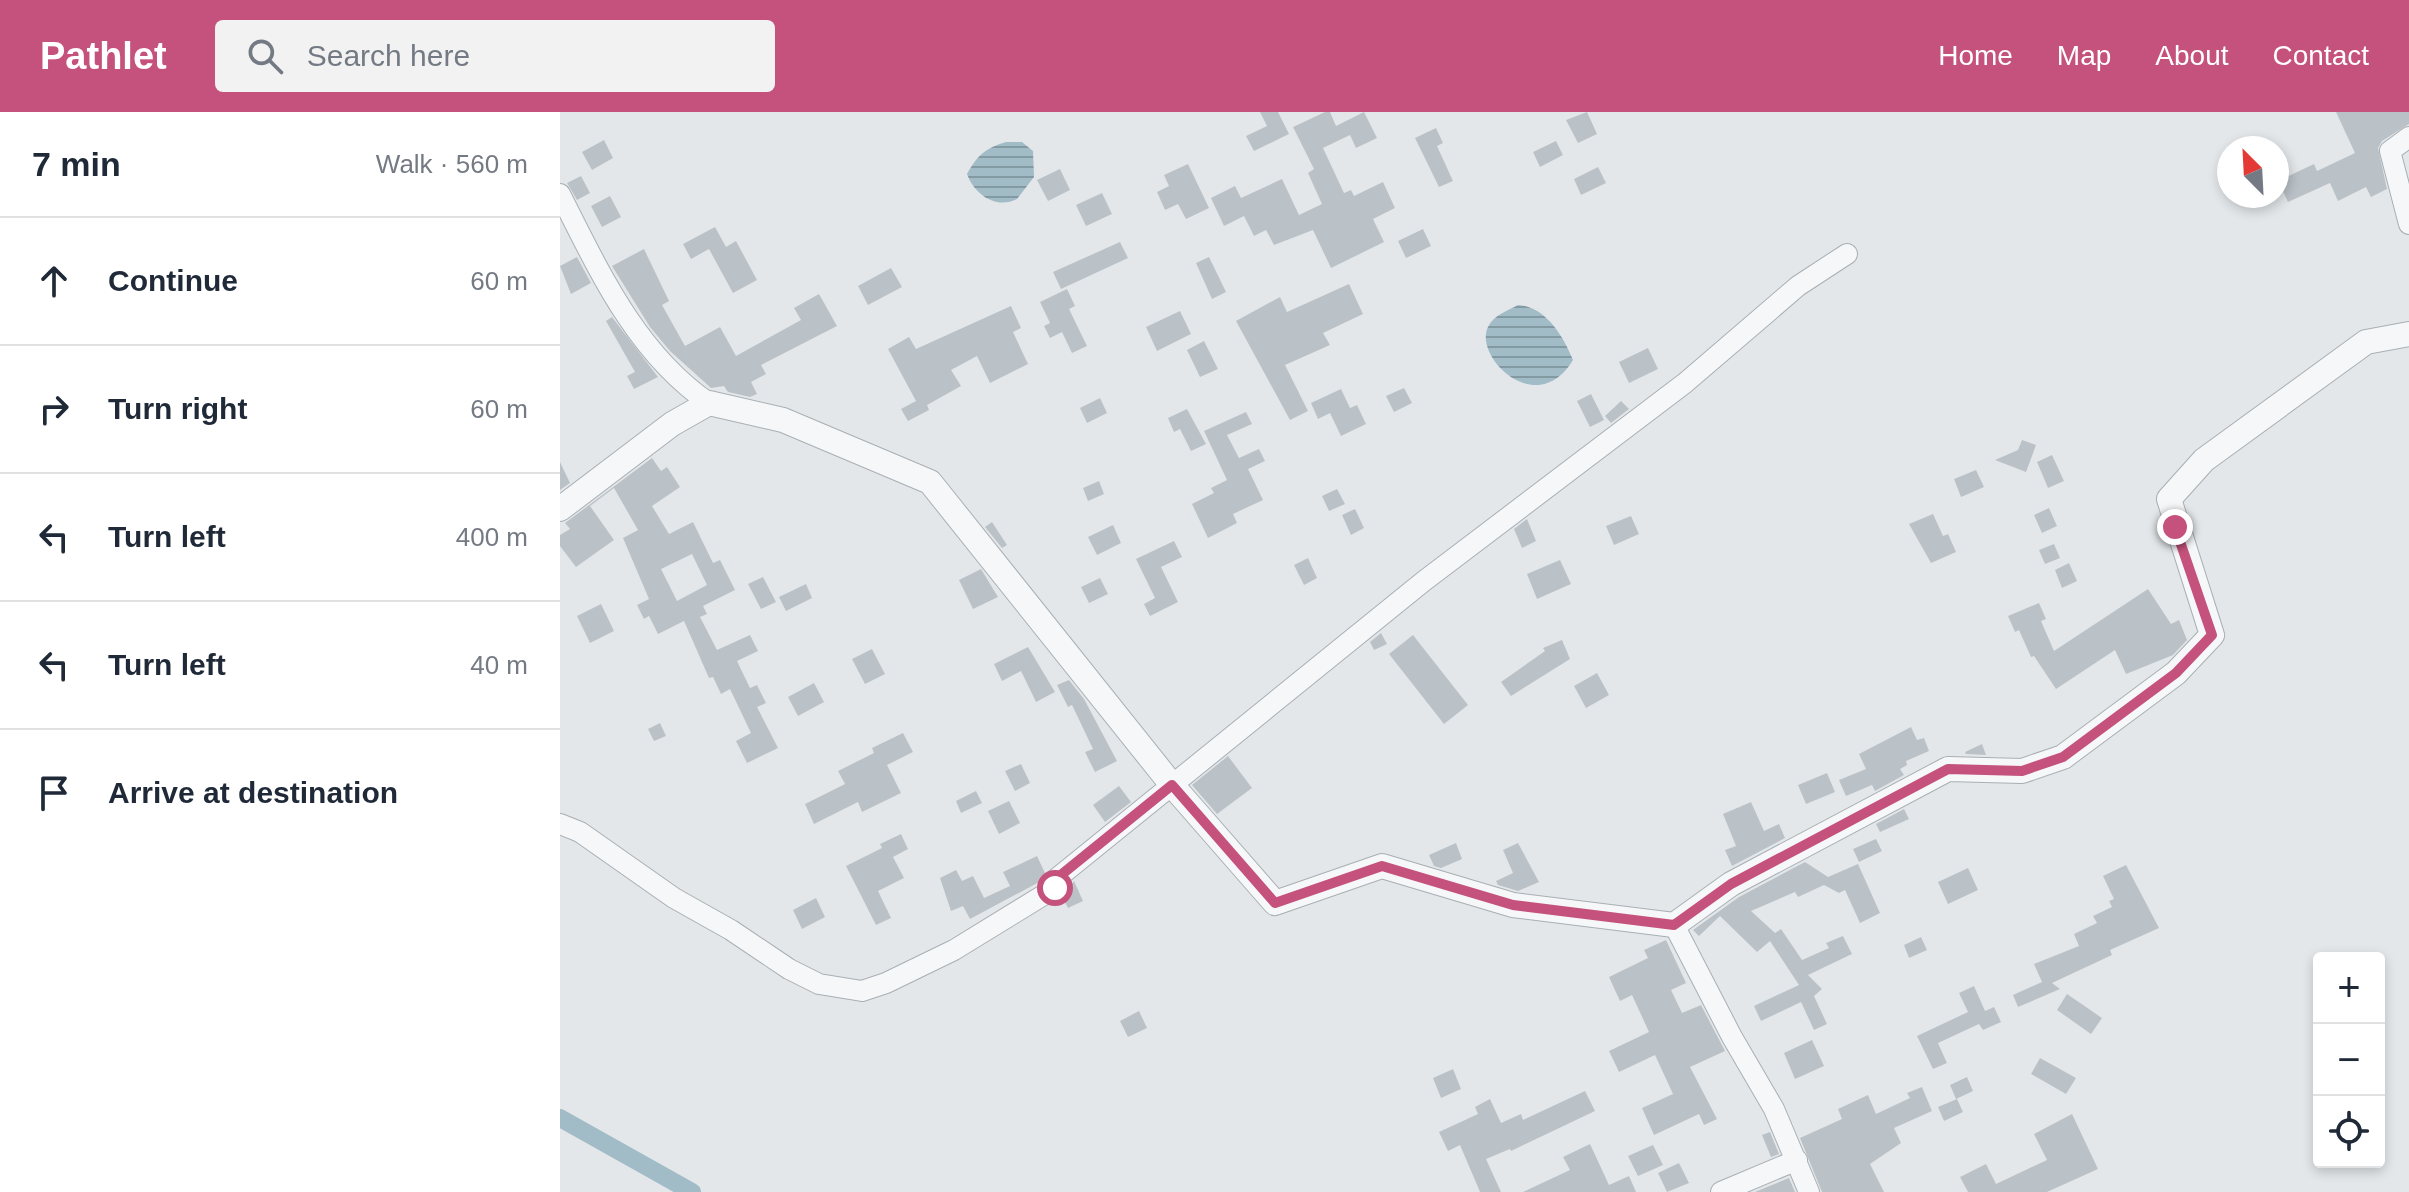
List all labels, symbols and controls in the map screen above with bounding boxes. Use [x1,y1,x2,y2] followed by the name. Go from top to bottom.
[215,20,775,92] search box
[243,34,287,78] icon: search
[40,35,167,77] text: Pathlet
[307,39,470,72] text: Search here
[1938,40,2013,71] text: Home
[2057,40,2111,71] text: Map
[2155,40,2229,71] text: About
[2273,40,2369,71] text: Contact
[2217,136,2289,208] north arrow
[32,145,121,183] text: 7 min
[376,149,528,179] text: Walk · 560 m
[32,259,76,303] icon: ahead
[108,264,238,297] text: Continue
[470,266,528,296] text: 60 m
[32,387,76,431] icon: right
[108,392,247,425] text: Turn right
[470,394,528,424] text: 60 m
[2157,509,2193,545] route end
[32,515,76,559] icon: left
[108,520,226,553] text: Turn left
[456,522,528,552] text: 400 m
[32,643,76,687] icon: left
[108,648,226,681] text: Turn left
[470,650,528,680] text: 40 m
[32,771,76,815] icon: arrive
[108,776,398,809] text: Arrive at destination
[1037,870,1073,906] route start
[2313,952,2385,1168] map controls
[2313,952,2385,1024] button: +
[2313,1024,2385,1096] button: −
[2313,1096,2385,1168] button: locate

